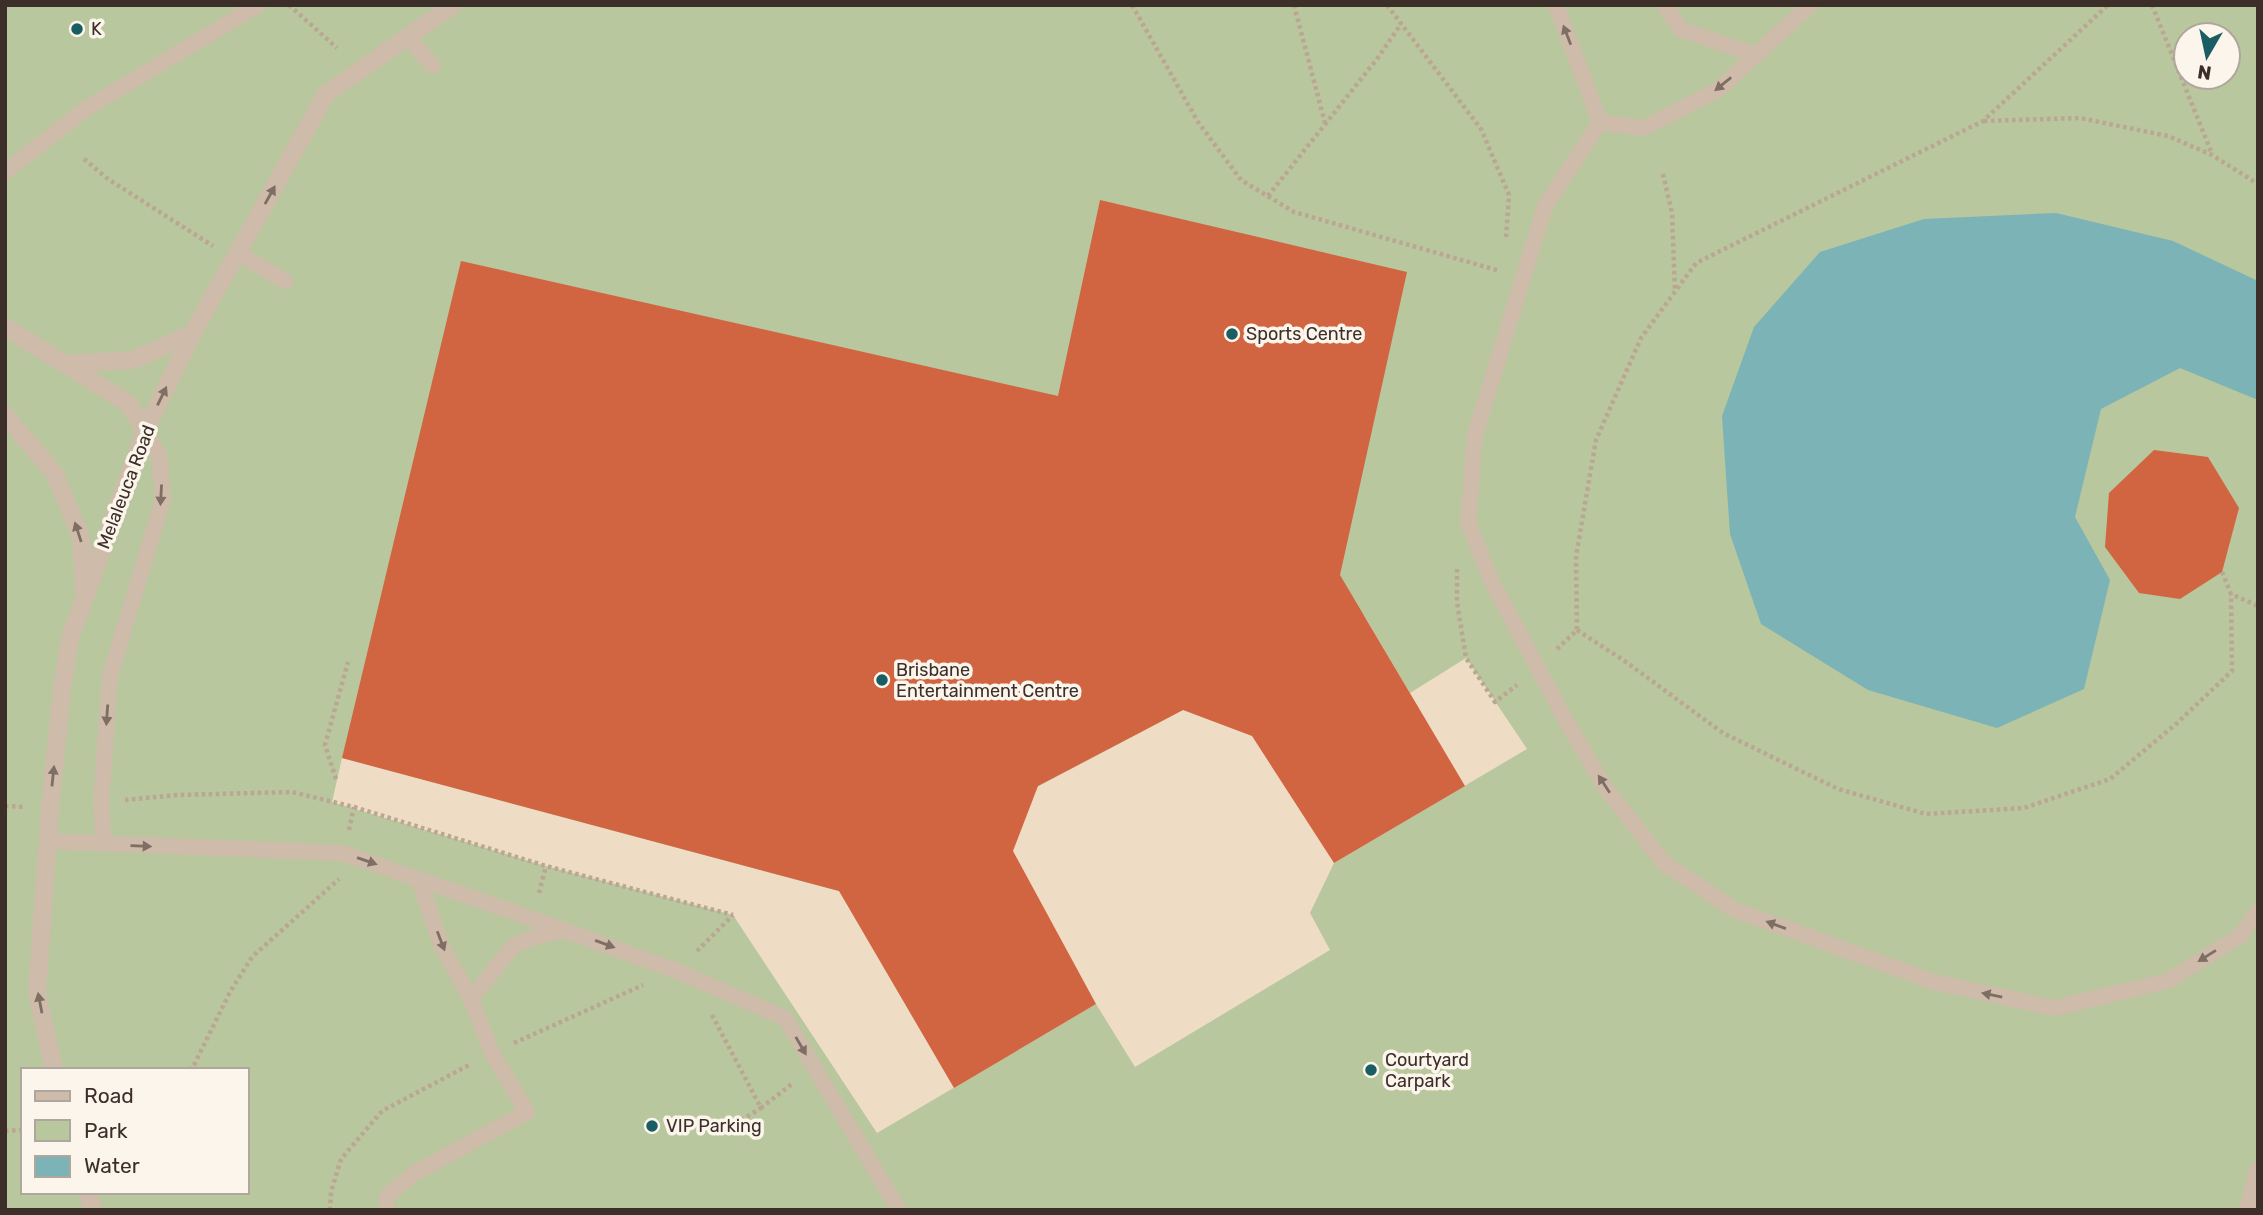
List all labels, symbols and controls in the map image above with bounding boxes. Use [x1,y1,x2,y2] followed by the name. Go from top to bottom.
[91,18,102,40] place label: K
[69,21,85,37] marker: K
[2172,21,2242,91] north arrow
[1562,25,1573,46] one-way arrow
[2196,60,2213,85] text: N
[1715,77,1733,92] one-way arrow
[264,185,276,205] one-way arrow
[1246,323,1362,345] place label: Sports Centre
[1224,326,1240,342] marker: Sports Centre
[157,386,168,406] one-way arrow
[92,422,160,552] street label: Melaleuca Road
[156,484,167,506] one-way arrow
[72,522,83,543] one-way arrow
[896,659,1079,702] place label: Brisbane Entertainment Centre
[874,672,890,688] marker: Brisbane Entertainment Centre
[102,704,113,726] one-way arrow
[48,765,59,787] one-way arrow
[1597,775,1611,793] one-way arrow
[130,840,152,851] one-way arrow
[356,856,377,867] one-way arrow
[1765,919,1786,930] one-way arrow
[435,931,446,952] one-way arrow
[594,939,615,950] one-way arrow
[2198,949,2217,962] one-way arrow
[1981,989,2003,1000] one-way arrow
[34,992,45,1014] one-way arrow
[795,1037,808,1056] one-way arrow
[1385,1049,1469,1092] place label: Courtyard Carpark
[1363,1062,1379,1078] marker: Courtyard Carpark
[21,1068,248,1194] legend
[84,1083,134,1108] text: Road
[666,1115,762,1137] place label: VIP Parking
[84,1118,128,1143] text: Park
[644,1118,660,1134] marker: VIP Parking
[84,1153,140,1178] text: Water

